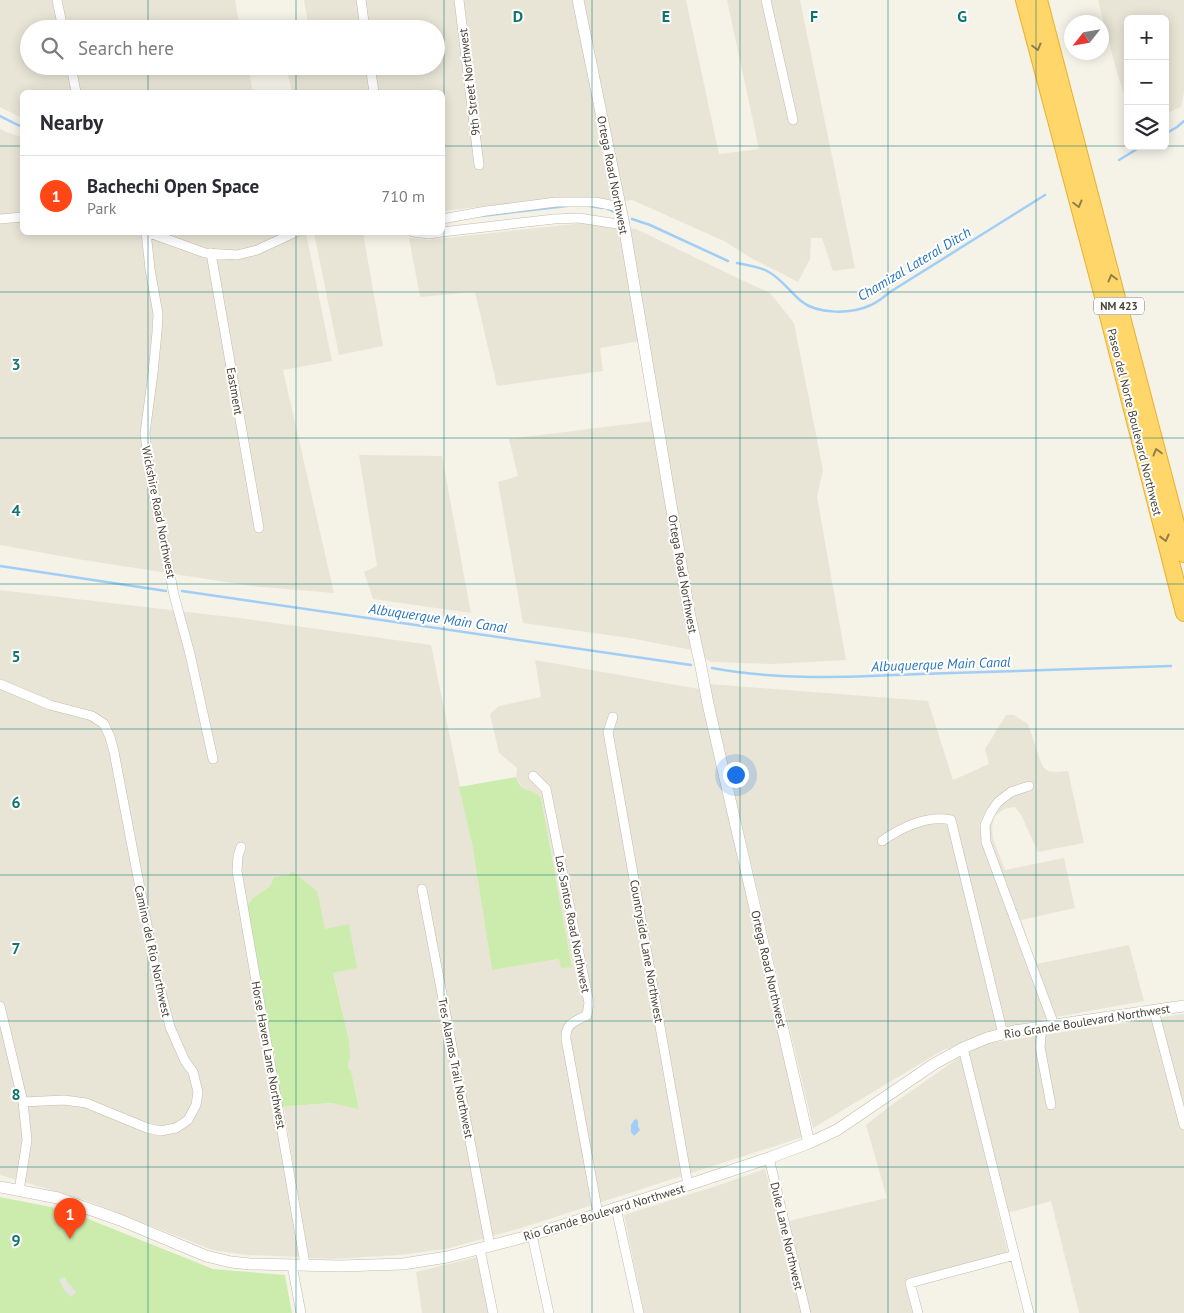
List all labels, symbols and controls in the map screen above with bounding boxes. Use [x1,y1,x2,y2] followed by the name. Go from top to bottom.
[513,6,523,26] text: D
[662,6,670,26] text: E
[810,6,818,26] text: F
[957,6,967,26] text: G
[1064,15,1109,60] north arrow
[1124,15,1169,150] map controls
[1124,15,1169,60] button: +
[20,20,445,75] search box
[455,28,483,136] street label: 9th Street Northwest
[38,34,66,62] icon: search
[78,36,174,60] text: Search here
[1031,43,1042,52] one-way arrow
[1124,60,1169,105] button: −
[1124,105,1169,150] button: layers
[40,109,103,136] text: Nearby
[594,115,632,235] street label: Ortega Road Northwest
[87,174,259,198] text: Bachechi Open Space
[51,186,61,206] text: 1
[382,186,425,206] text: 710 m
[87,198,116,218] text: Park
[1073,200,1083,208] one-way arrow
[854,223,974,305] water label: Chamizal Lateral Ditch
[1107,274,1118,283] one-way arrow
[1094,298,1144,314] road number: NM 423
[1104,327,1166,517] street label: Paseo del Norte Boulevard Northwest
[11,354,21,374] text: 3
[223,366,247,416] street label: Eastment
[139,444,179,580] street label: Wickshire Road Northwest
[1153,449,1163,457] one-way arrow
[11,500,21,520] text: 4
[665,513,701,635] street label: Ortega Road Northwest
[1159,534,1170,542] one-way arrow
[367,599,509,637] water label: Albuquerque Main Canal
[11,646,21,666] text: 5
[870,653,1011,675] water label: Albuquerque Main Canal
[723,762,749,788] your location
[11,792,21,812] text: 6
[552,854,594,994] street label: Los Santos Road Northwest
[627,878,667,1024] street label: Countryside Lane Northwest
[132,884,174,1018] street label: Camino del Rio Northwest
[748,909,790,1029] street label: Ortega Road Northwest
[11,938,21,958] text: 7
[249,980,289,1130] street label: Horse Haven Lane Northwest
[435,996,477,1140] street label: Tres Alamos Trail Northwest
[1003,1000,1171,1042] street label: Rio Grande Boulevard Northwest
[11,1084,21,1104] text: 8
[522,1180,686,1244] street label: Rio Grande Boulevard Northwest
[767,1180,807,1292] street label: Duke Lane Northwest
[54,1198,86,1239] pin: 1
[11,1230,21,1250] text: 9

